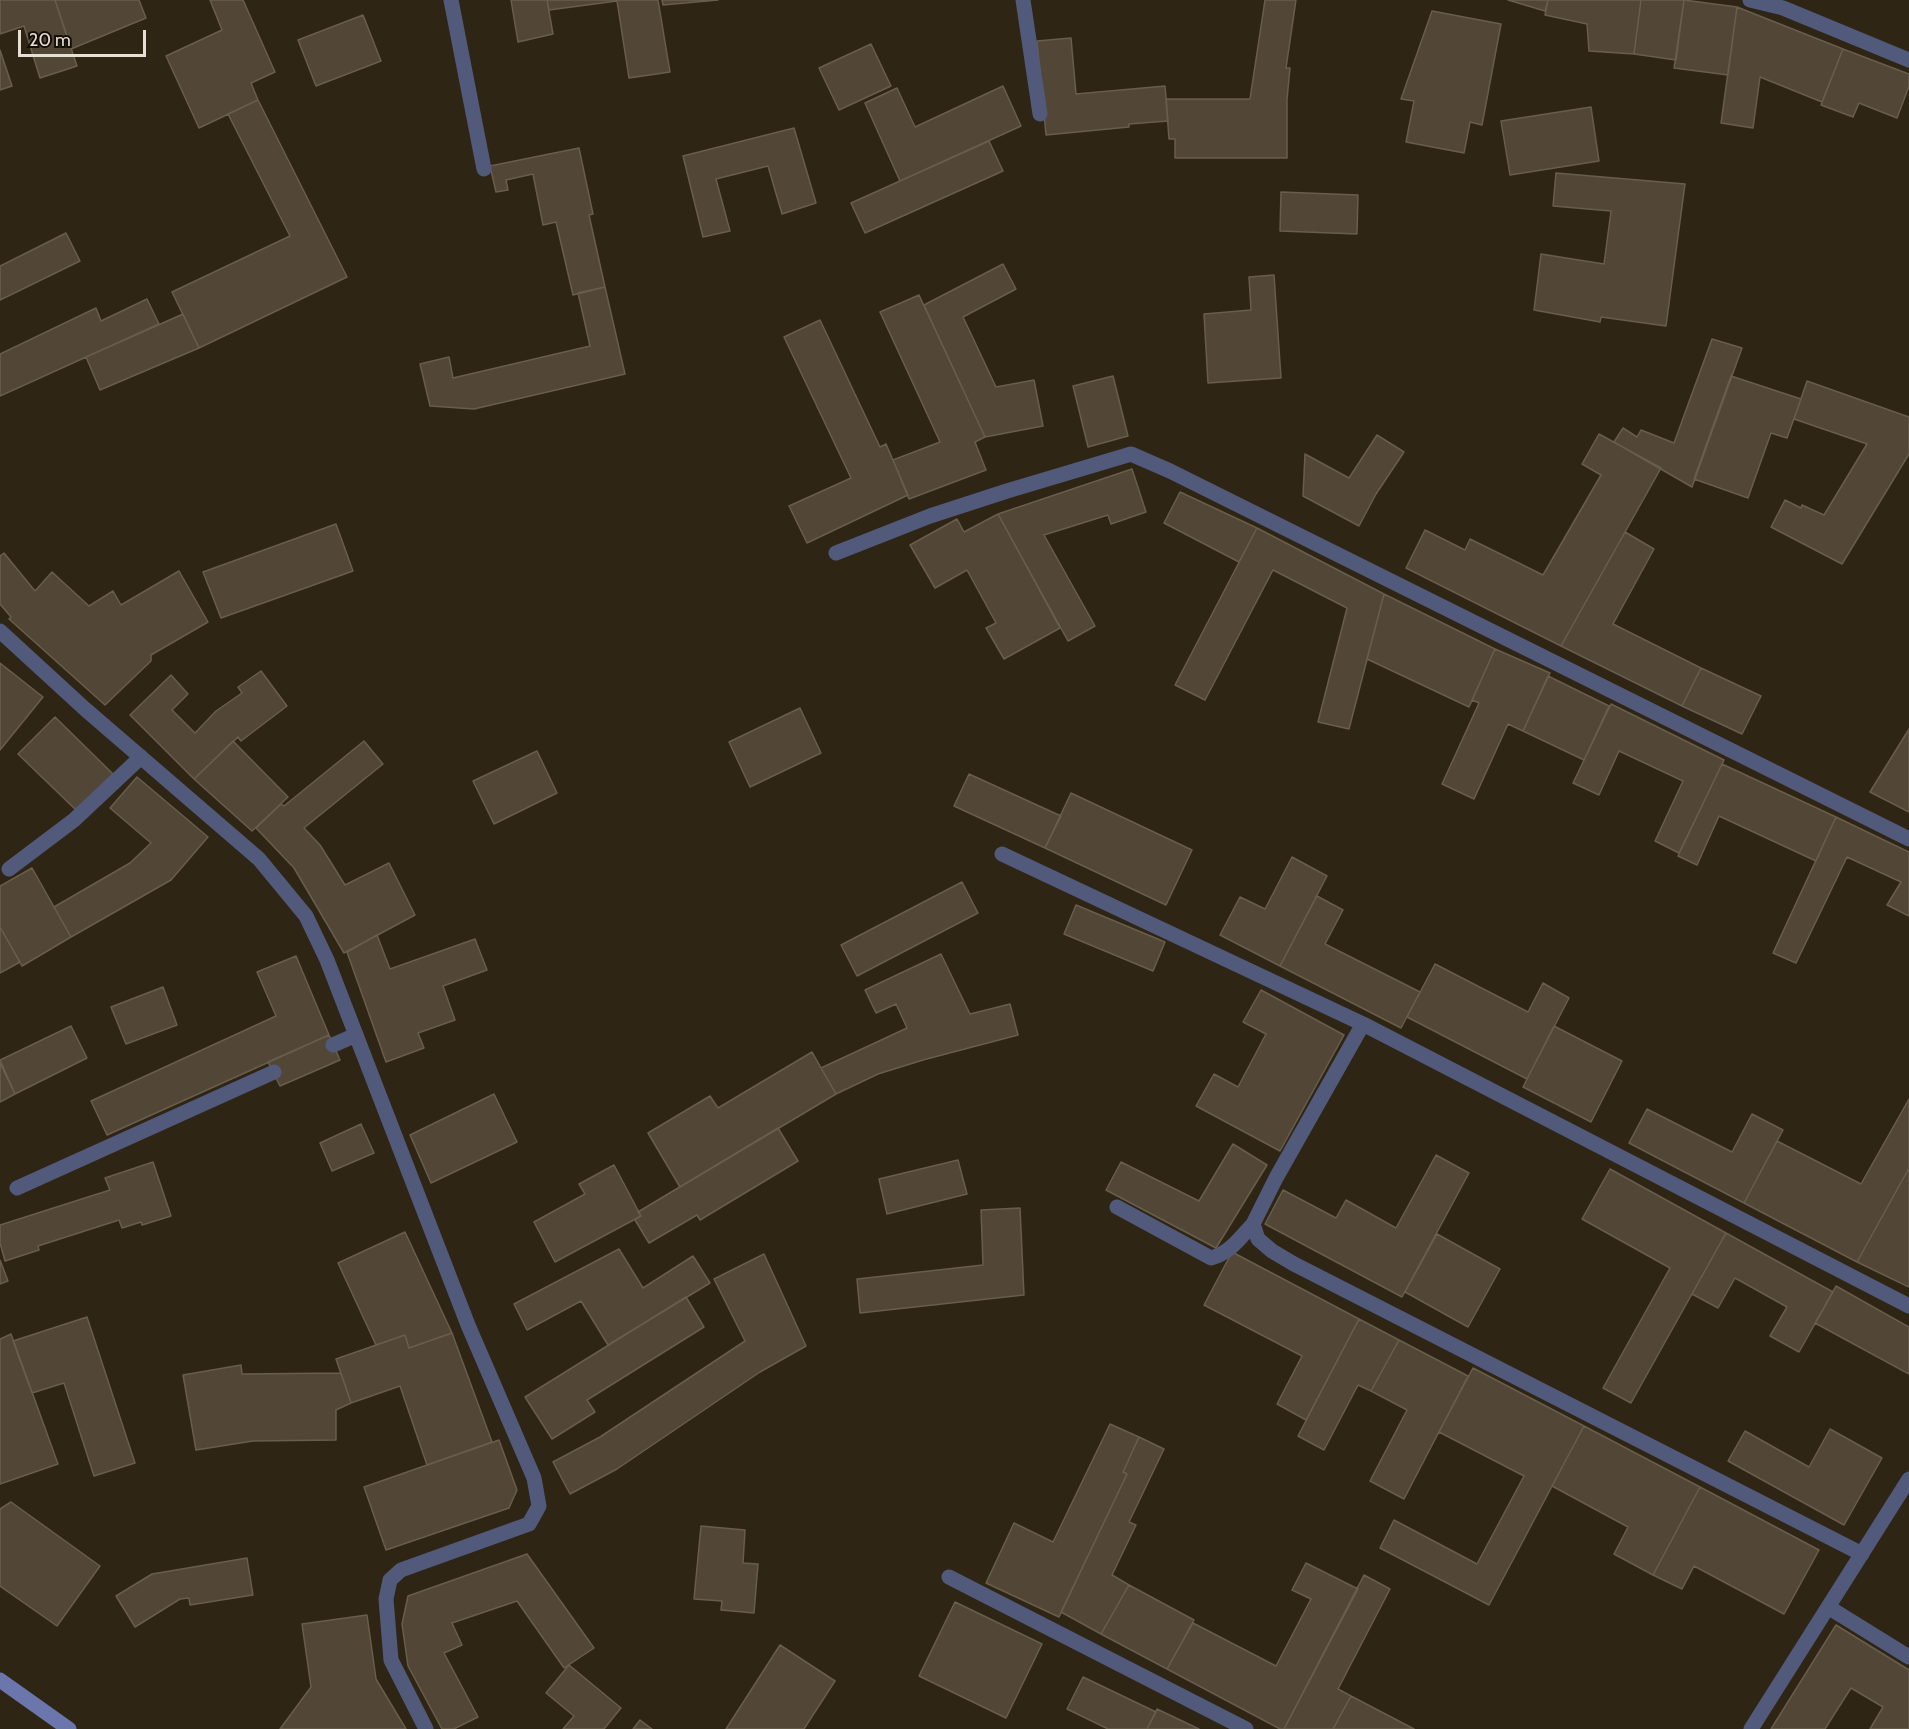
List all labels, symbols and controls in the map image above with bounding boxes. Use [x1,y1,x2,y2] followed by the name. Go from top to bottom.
[21,18,148,56] scale bar
[29,29,71,51] text: 20 m

